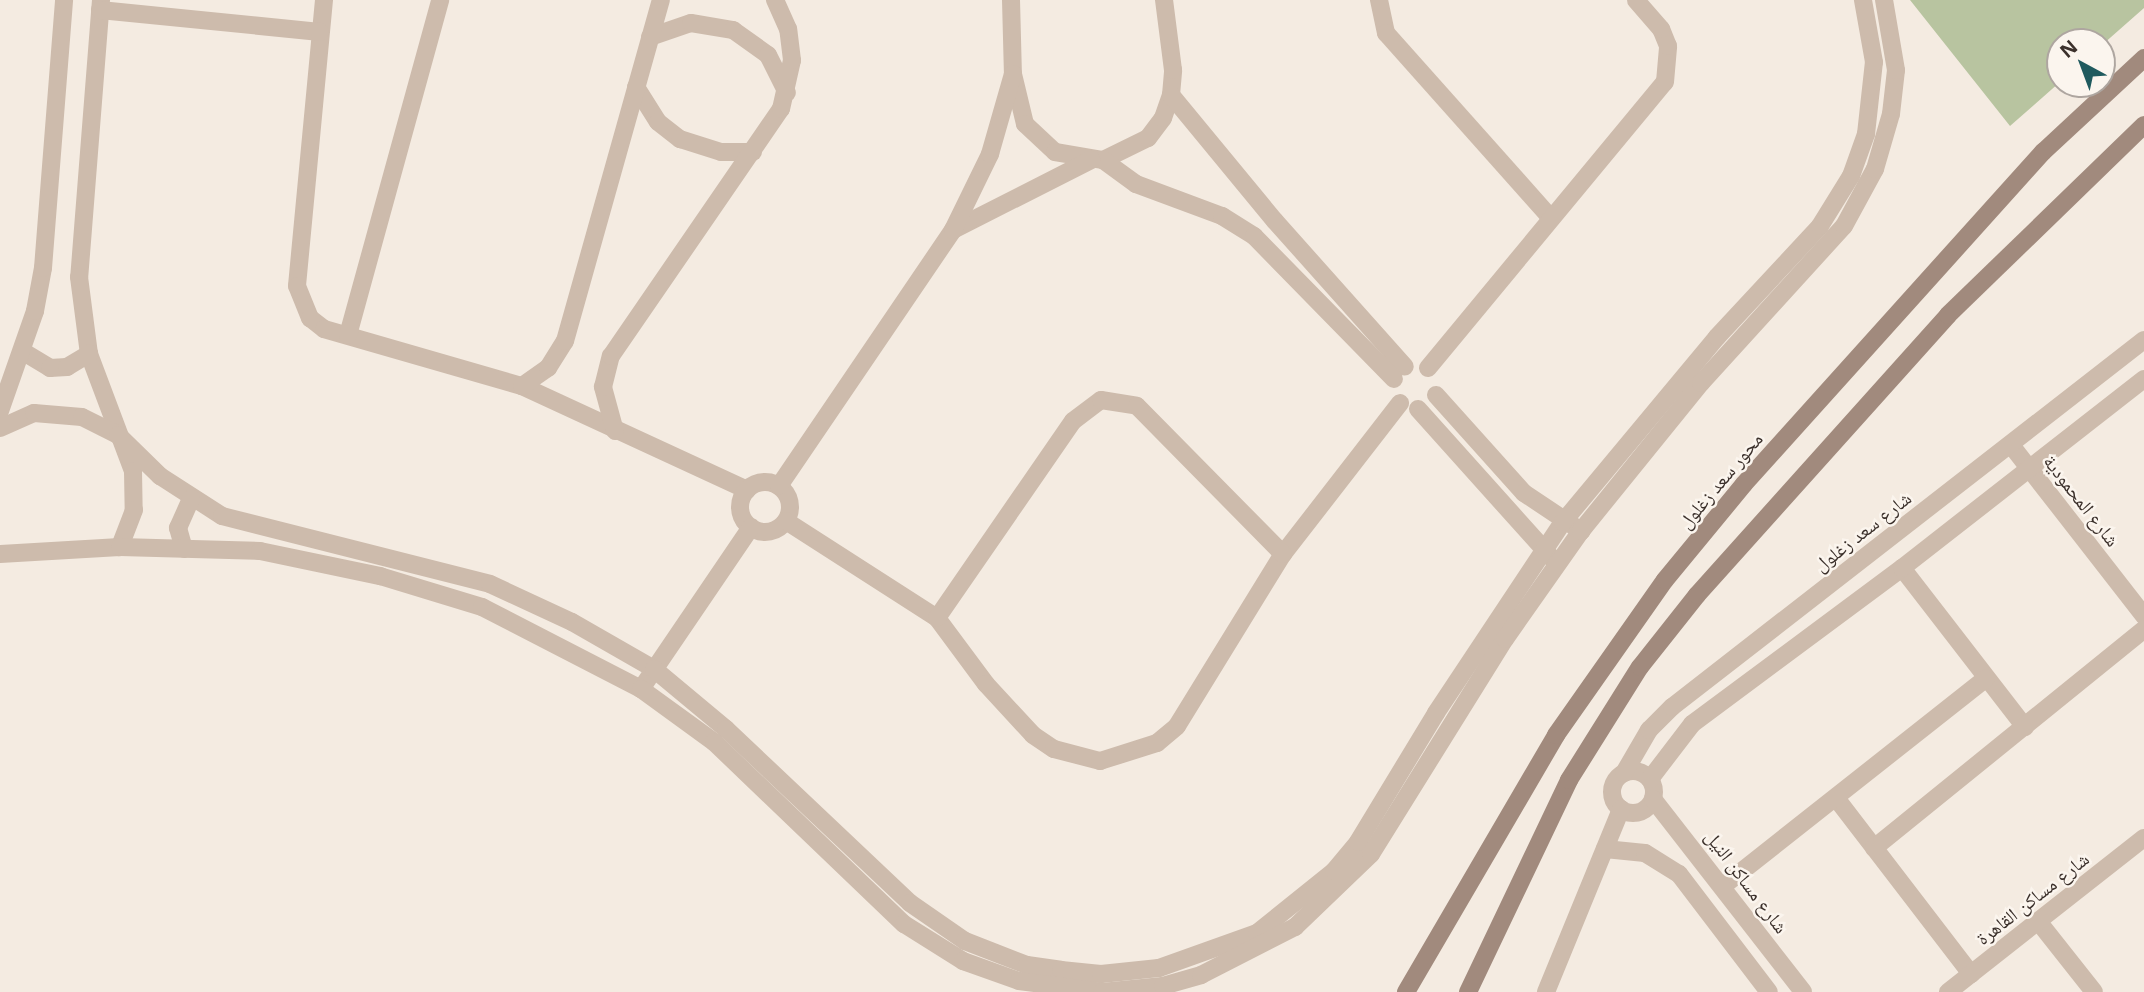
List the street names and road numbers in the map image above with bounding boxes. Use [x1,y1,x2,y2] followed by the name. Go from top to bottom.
[1674,428,1768,534] street label: محور سعد زغلول
[2038,451,2124,551] street label: شارع المحمودية
[1810,487,1916,577] street label: شارع سعد زغلول
[1700,826,1792,938] street label: شارع مساكن النيل
[1972,848,2094,950] street label: شارع مساكن القاهرة

